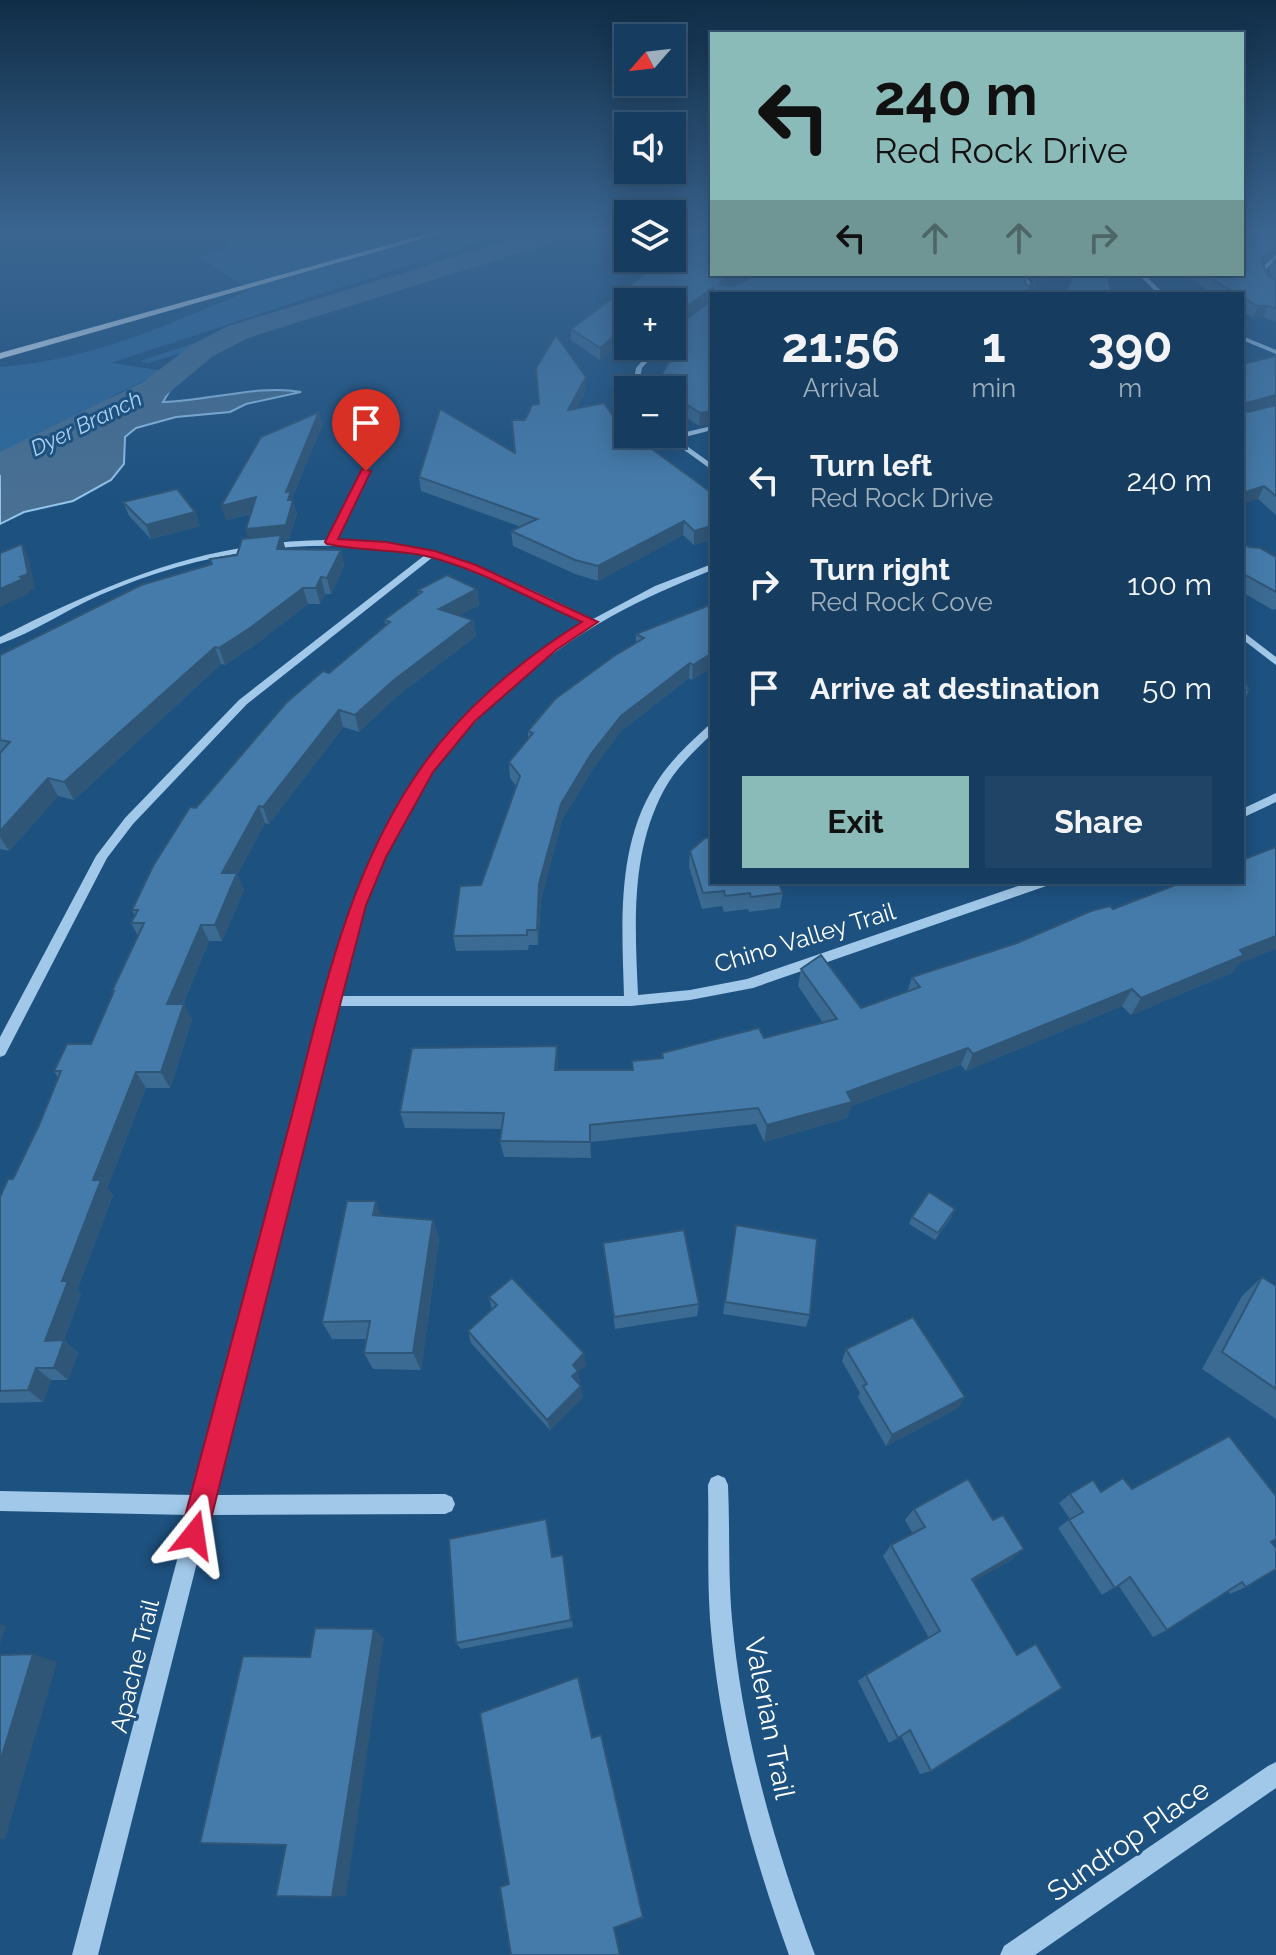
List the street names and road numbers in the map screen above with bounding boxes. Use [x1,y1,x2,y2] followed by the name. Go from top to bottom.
[711,896,899,979] street label: Chino Valley Trail
[104,1596,165,1736] street label: Apache Trail
[738,1634,801,1802] street label: Valerian Trail
[1041,1772,1215,1908] street label: Sundrop Place

